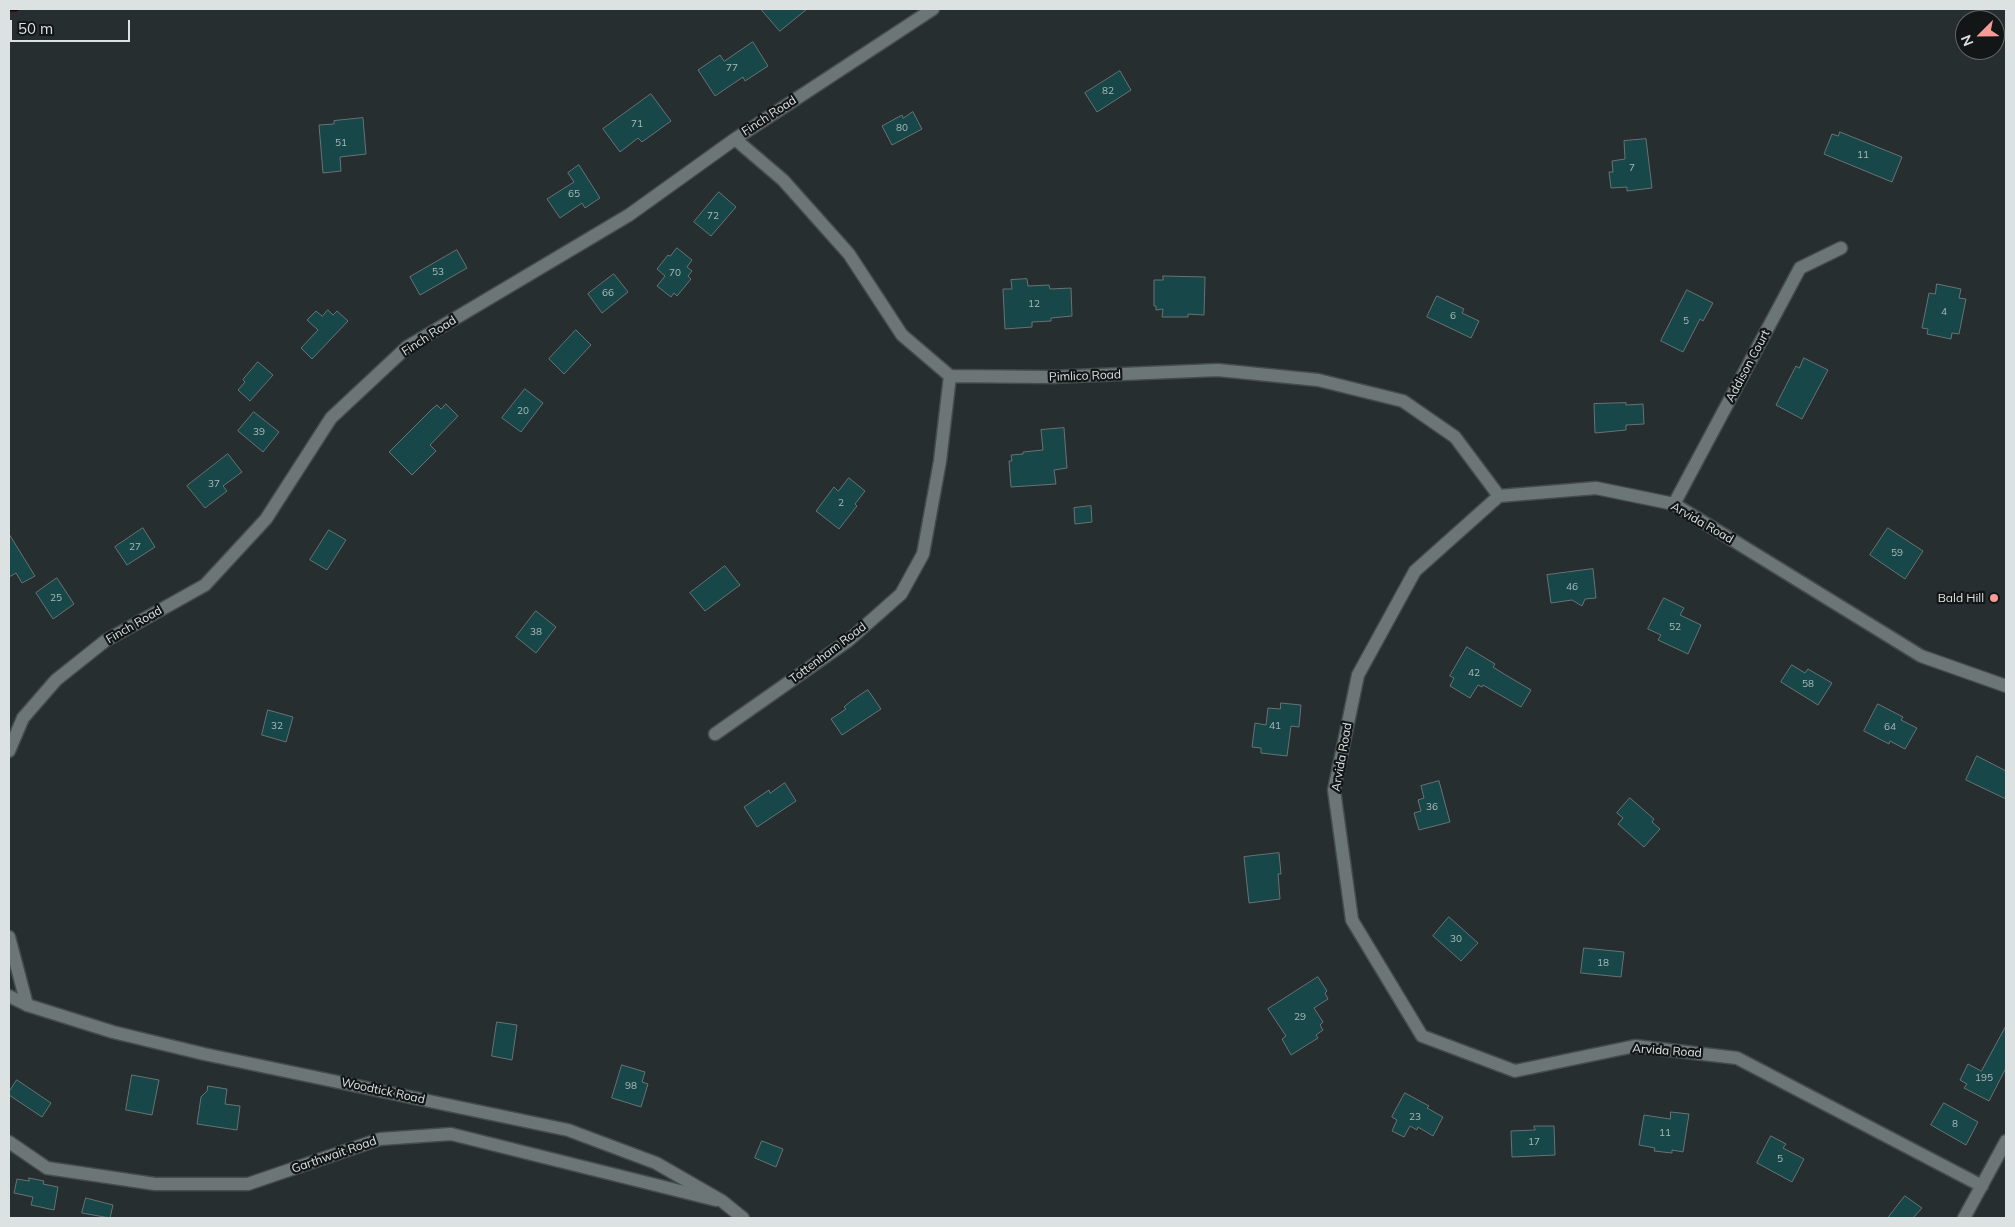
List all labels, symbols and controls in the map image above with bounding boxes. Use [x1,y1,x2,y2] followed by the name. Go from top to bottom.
[12,10,132,42] scale bar
[1955,10,2005,60] north arrow
[18,19,53,38] text: 50 m
[1957,32,1977,49] text: N
[726,62,738,74] house number: 77
[1102,85,1114,97] house number: 82
[739,93,799,139] street label: Finch Road
[631,118,643,130] house number: 71
[896,122,908,134] house number: 80
[335,137,347,149] house number: 51
[1857,149,1869,161] house number: 11
[1629,162,1635,174] house number: 7
[568,188,580,200] house number: 65
[707,210,719,222] house number: 72
[432,266,444,278] house number: 53
[669,267,681,279] house number: 70
[602,287,614,299] house number: 66
[1028,298,1040,310] house number: 12
[1941,306,1947,318] house number: 4
[1450,310,1456,322] house number: 6
[399,313,459,359] street label: Finch Road
[1683,315,1689,327] house number: 5
[1723,328,1773,404] street label: Addison Court
[1049,368,1121,384] street label: Pimlico Road
[517,405,529,417] house number: 20
[253,426,265,438] house number: 39
[208,478,220,490] house number: 37
[838,497,844,509] house number: 2
[1668,499,1736,547] street label: Arvida Road
[129,541,141,553] house number: 27
[1891,547,1903,559] house number: 59
[1566,581,1578,593] house number: 46
[1938,591,1984,605] place label: Bald Hill
[50,592,62,604] house number: 25
[1988,592,2000,604] marker: Bald Hill
[103,603,165,647] street label: Finch Road
[787,620,869,686] street label: Tottenham Road
[1669,621,1681,633] house number: 52
[530,626,542,638] house number: 38
[1468,667,1480,679] house number: 42
[1802,678,1814,690] house number: 58
[271,720,283,732] house number: 32
[1269,720,1281,732] house number: 41
[1329,721,1355,793] street label: Arvida Road
[1884,721,1896,733] house number: 64
[1426,801,1438,813] house number: 36
[1450,933,1462,945] house number: 30
[1597,957,1609,969] house number: 18
[1294,1011,1306,1023] house number: 29
[1632,1041,1702,1061] street label: Arvida Road
[1975,1072,1993,1084] house number: 195
[340,1075,426,1107] street label: Woodtick Road
[625,1080,637,1092] house number: 98
[1409,1111,1421,1123] house number: 23
[1952,1118,1958,1130] house number: 8
[1659,1127,1671,1139] house number: 11
[290,1134,378,1176] street label: Garthwait Road
[1528,1136,1540,1148] house number: 17
[1777,1153,1783,1165] house number: 5

